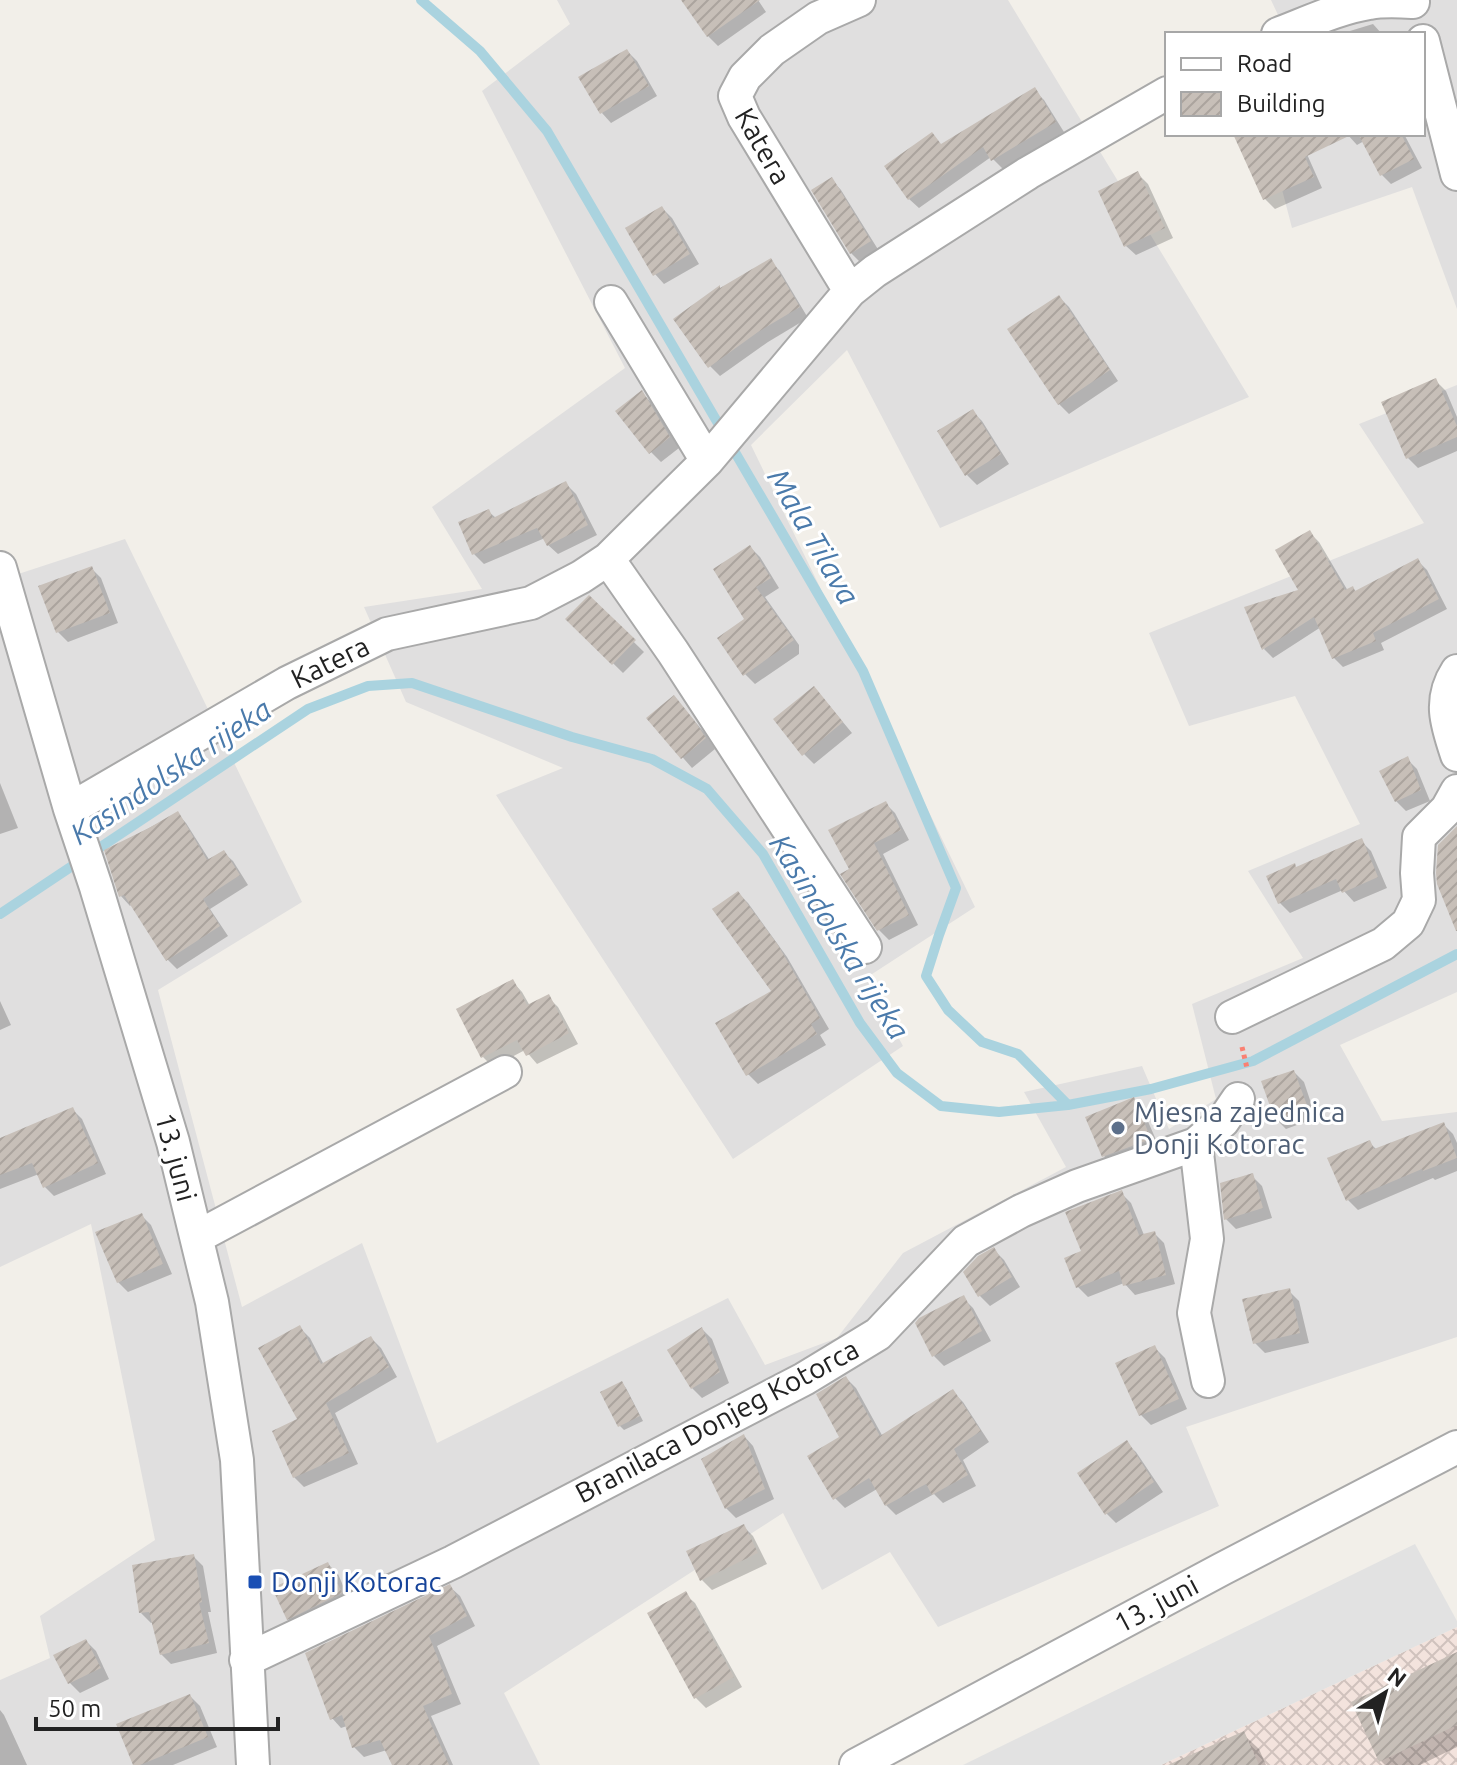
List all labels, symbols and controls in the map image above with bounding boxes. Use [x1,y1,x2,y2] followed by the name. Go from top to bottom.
[1165,32,1425,136] legend
[1237,50,1292,77] text: Road
[1237,90,1325,117] text: Building
[729,102,798,189] street label: Katera
[761,463,866,610] water label: Mala Tilava
[286,629,374,694] street label: Katera
[64,691,277,851] water label: Kasindolska rijeka
[763,828,917,1045] water label: Kasindolska rijeka
[1134,1096,1346,1159] place label: Mjesna zajednica Donji Kotorac
[150,1109,203,1205] street label: 13. juni
[1109,1119,1127,1137] marker: Mjesna zajednica Donji Kotorac
[570,1333,864,1508] street label: Branilaca Donjeg Kotorca
[271,1566,442,1597] place label: Donji Kotorac
[1109,1569,1203,1638] street label: 13. juni
[246,1573,264,1591] marker: Donji Kotorac
[1345,1653,1425,1733] north arrow
[1383,1662,1411,1692] text: N
[36,1681,278,1731] scale bar
[48,1695,101,1722] text: 50 m

